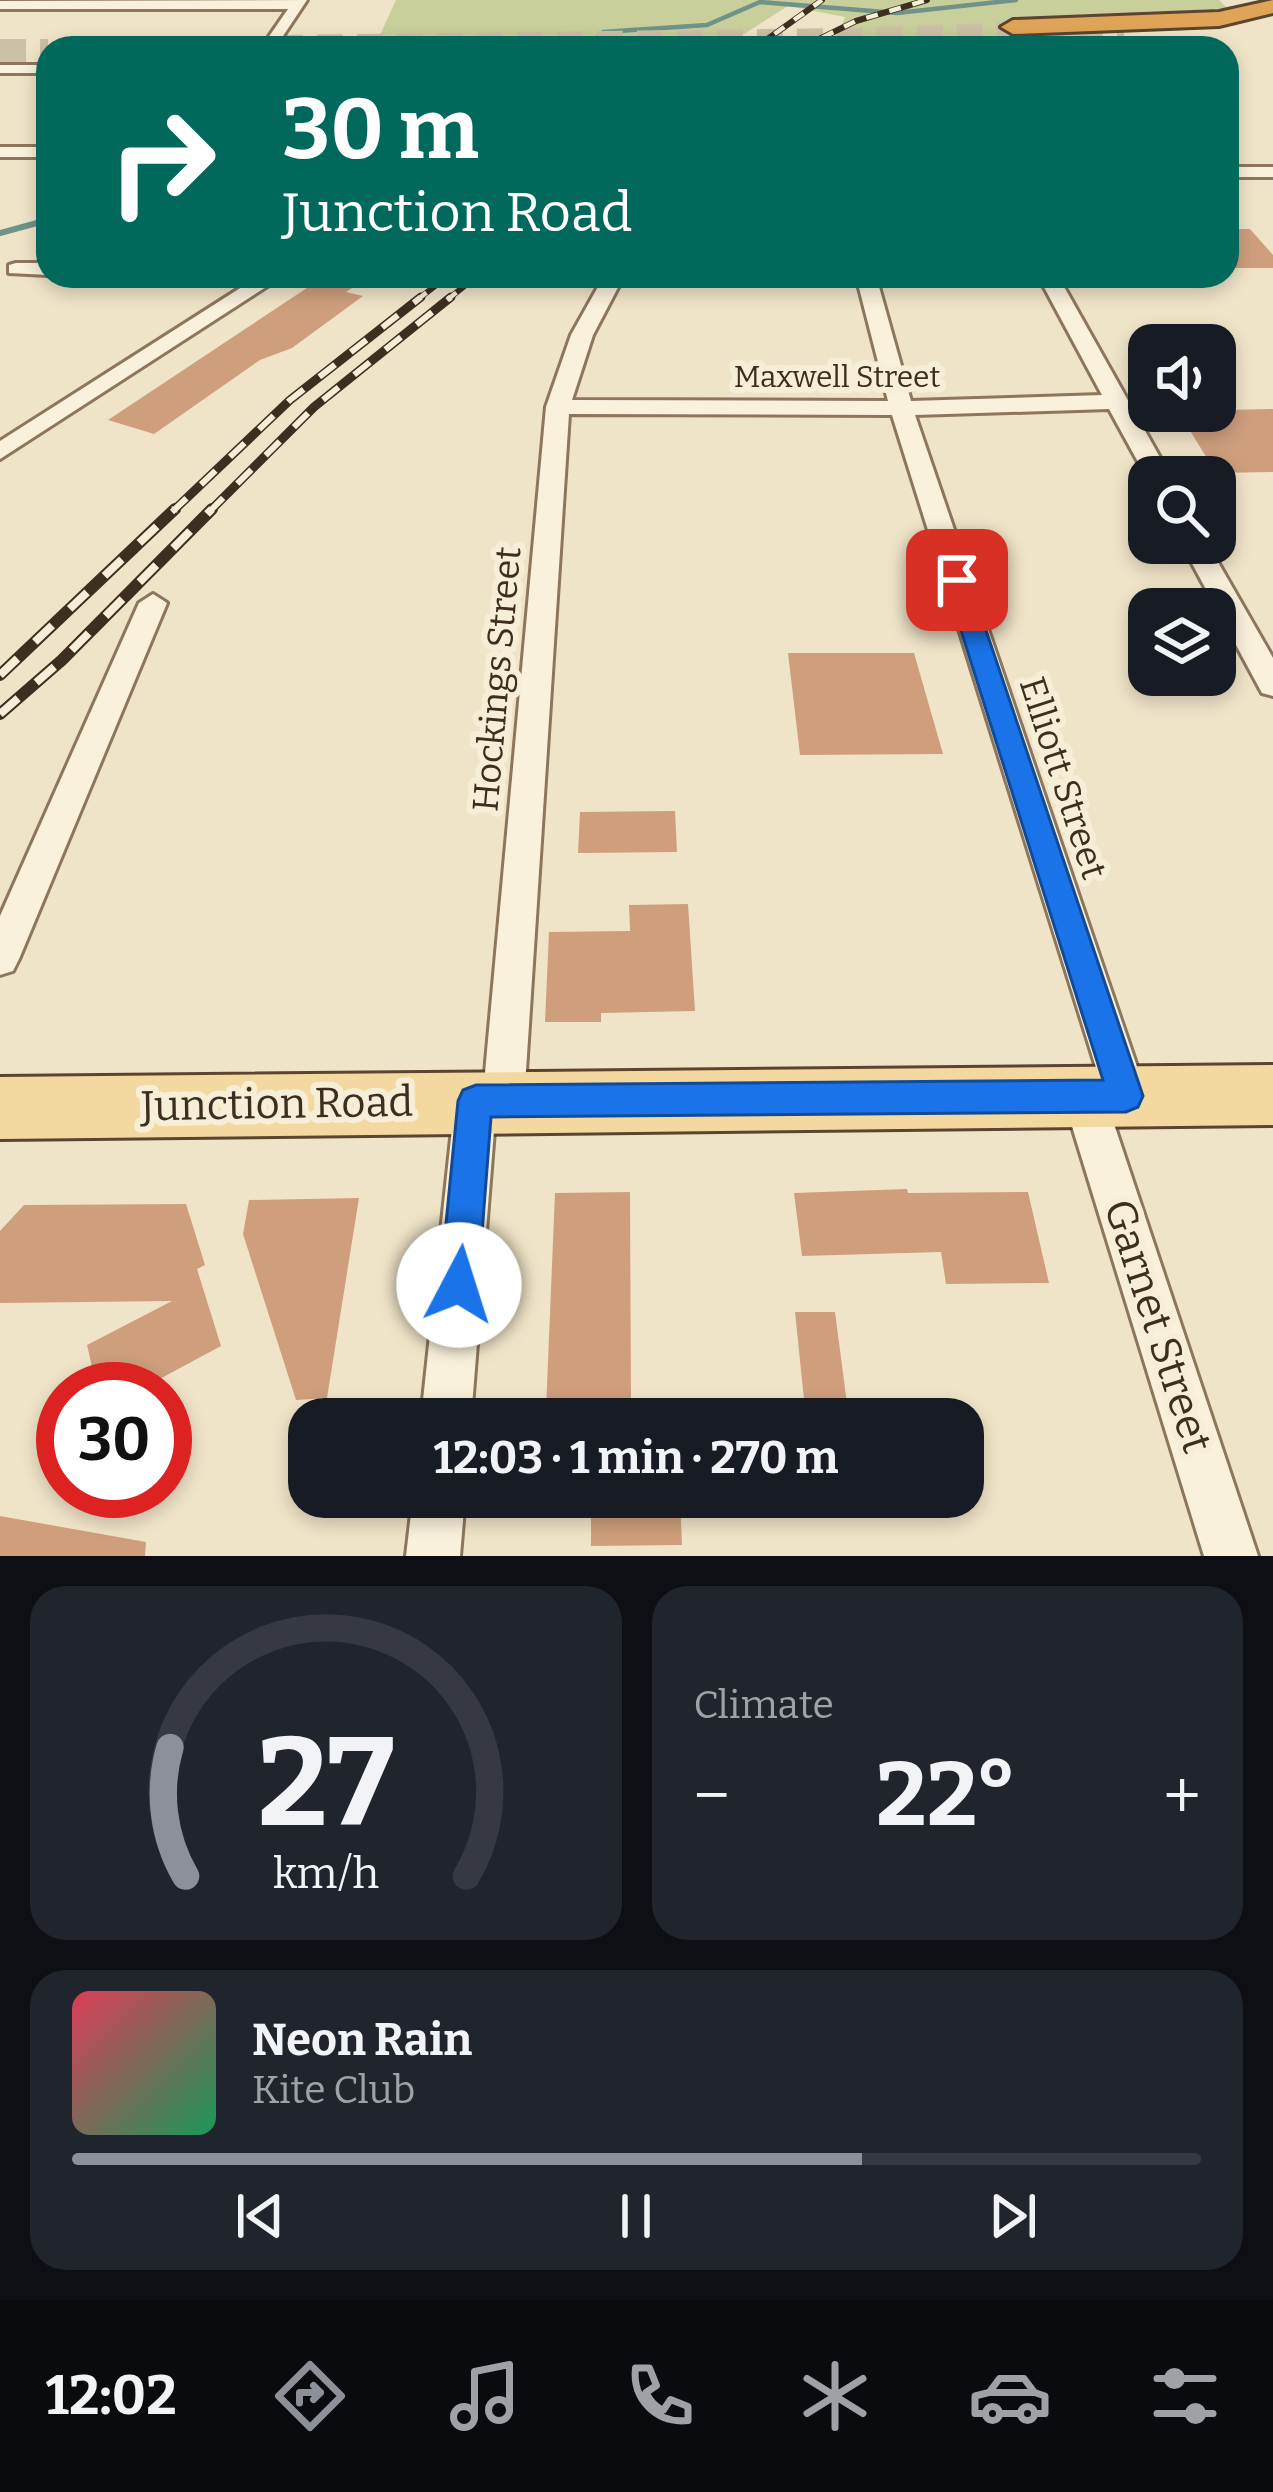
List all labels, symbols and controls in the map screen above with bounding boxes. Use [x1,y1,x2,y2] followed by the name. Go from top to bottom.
[282,79,479,180] text: 30 m
[84,84,240,240] icon: right
[282,181,632,245] text: Junction Road
[1128,324,1236,696] map controls
[1128,324,1236,432] button: sound
[734,359,940,395] street label: Maxwell Street
[1128,456,1236,564] button: search
[906,529,1008,631] pin
[464,545,530,813] street label: Hockings Street
[924,547,990,613] icon: arrive
[1128,588,1236,696] button: layers
[1010,672,1116,884] street label: Elliott Street
[139,1077,414,1131] street label: Junction Road
[1094,1193,1222,1459] street label: Garnet Street
[396,1222,522,1348] position arrow
[36,1362,192,1518] speed limit sign: 30
[433,1431,839,1485] text: 12:03 · 1 min · 270 m
[694,1682,834,1728] text: Climate
[257,1708,394,1858] text: 27
[876,1741,1017,1849] text: 22°
[694,1756,730,1835] text: −
[1163,1756,1201,1835] text: +
[273,1848,379,1899] text: km/h
[252,2013,472,2067] text: Neon Rain
[252,2067,415,2113] text: Kite Club
[227,2183,293,2249] icon: previous
[603,2183,669,2249] icon: pause
[980,2183,1046,2249] icon: next
[268,2354,352,2438] icon: directions
[443,2354,527,2438] icon: music
[618,2354,702,2438] icon: phone
[793,2354,877,2438] icon: climate
[968,2354,1052,2438] icon: car
[1143,2354,1227,2438] icon: filters
[46,2364,177,2428] text: 12:02

